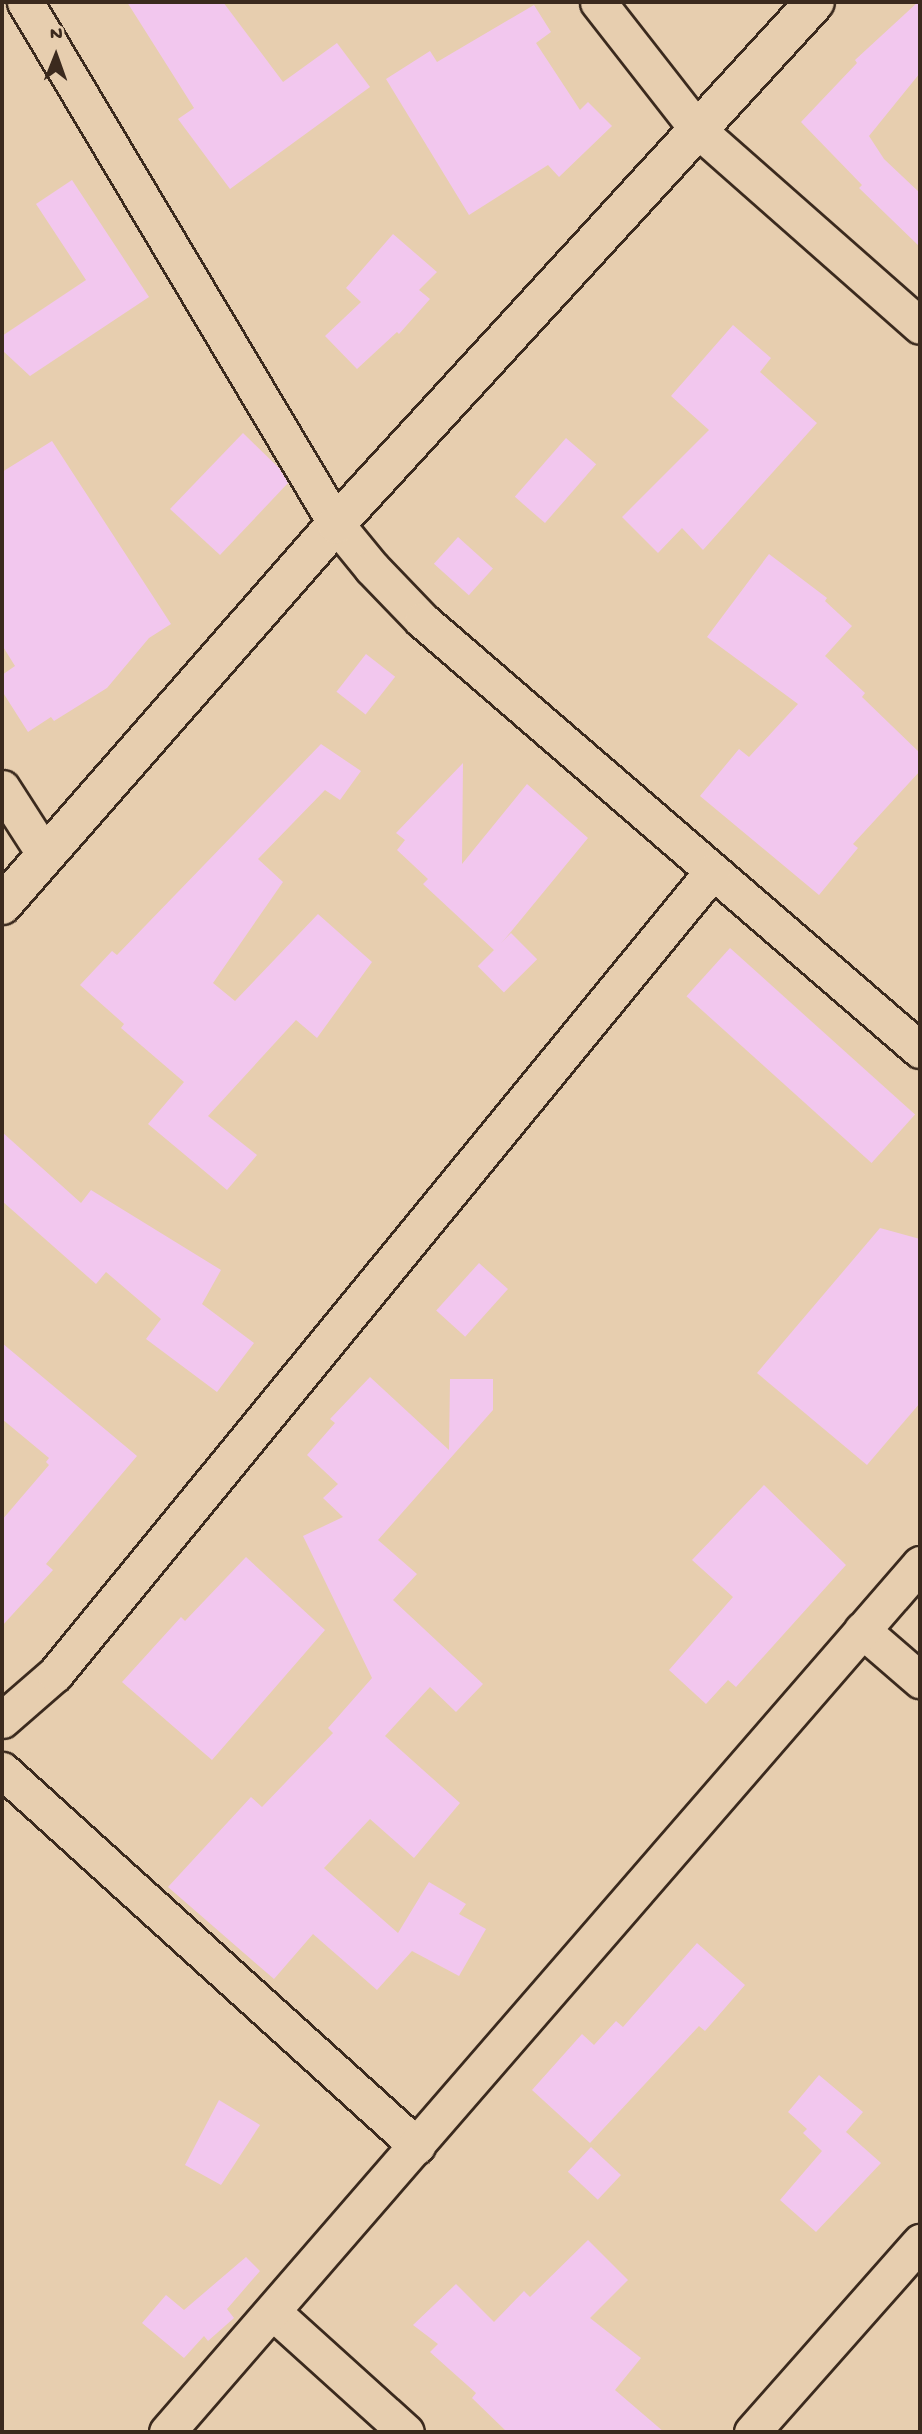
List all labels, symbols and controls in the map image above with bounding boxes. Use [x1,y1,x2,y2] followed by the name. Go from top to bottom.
[21,21,91,91] north arrow
[50,23,63,46] text: N

